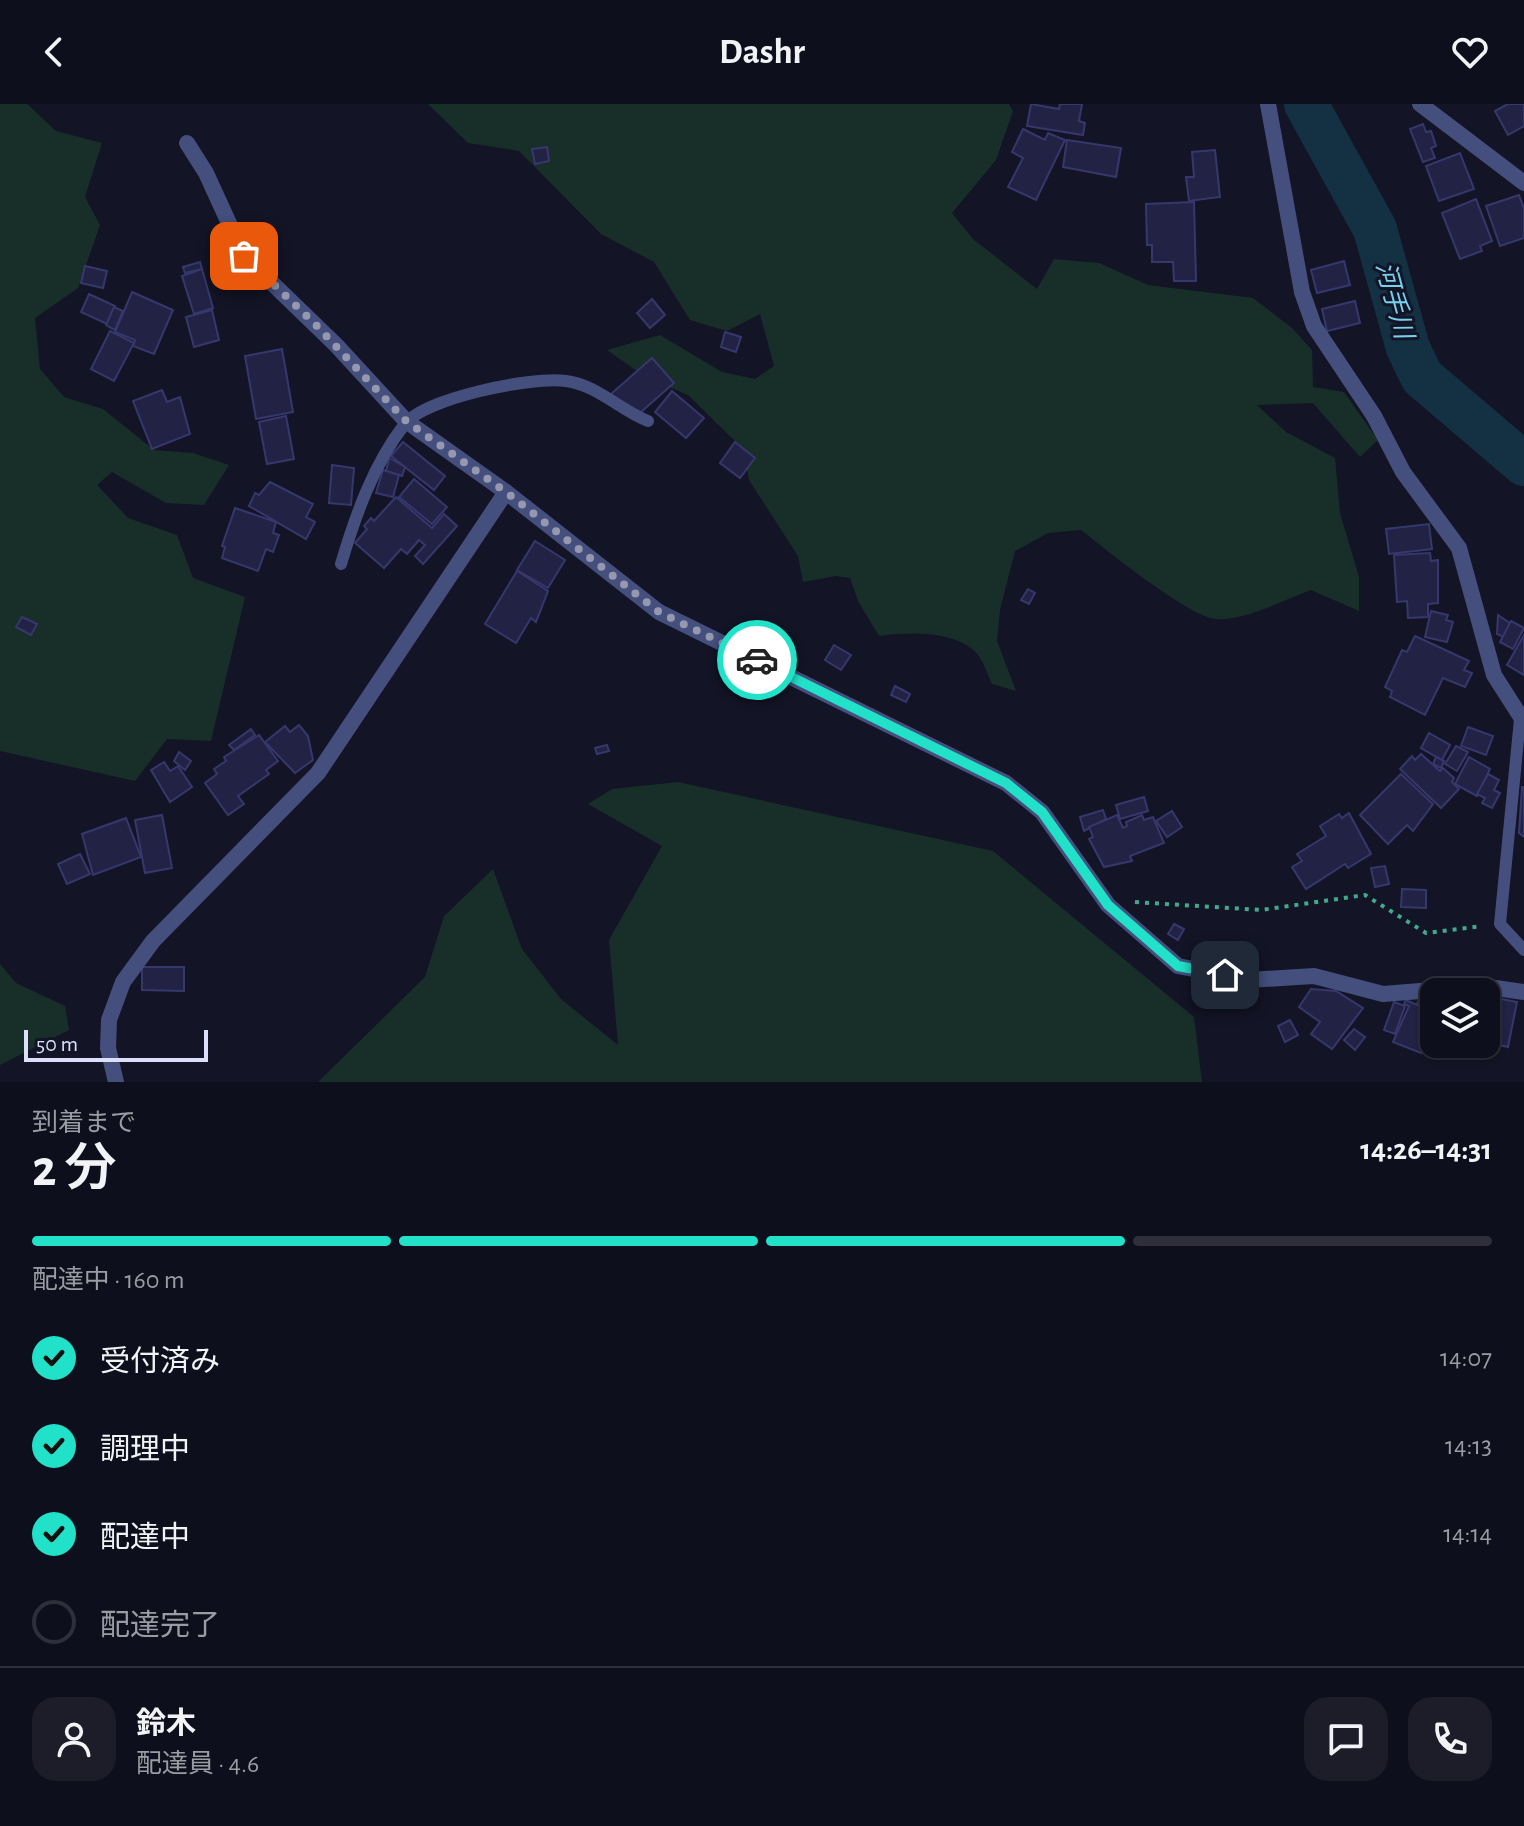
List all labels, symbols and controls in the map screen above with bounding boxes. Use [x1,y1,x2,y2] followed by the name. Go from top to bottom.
[32,30,76,74] icon: back
[1448,30,1492,74] icon: heart
[719,34,805,70] text: Dashr
[210,222,278,290] pin
[222,234,266,278] icon: bag
[1371,259,1418,344] water label: 河手川
[717,620,797,700] courier
[735,638,779,682] icon: car
[1191,941,1259,1009] pin
[1203,953,1247,997] icon: home
[1420,978,1500,1058] map controls
[1420,978,1500,1058] button: layers
[24,1026,208,1062] scale bar
[36,1033,78,1055] text: 50 m
[32,1110,136,1136] text: 到着まで
[1360,1135,1492,1165] text: 14:26–14:31
[32,1143,116,1195] text: 2 分
[32,1267,185,1293] text: 配達中 · 160 m
[32,1336,76,1380] icon: check
[1440,1345,1492,1371] text: 14:07
[100,1347,220,1377] text: 受付済み
[32,1424,76,1468] icon: check
[1445,1433,1492,1459] text: 14:13
[100,1435,190,1465] text: 調理中
[32,1512,76,1556] icon: check
[1443,1521,1492,1547] text: 14:14
[100,1523,190,1553] text: 配達中
[100,1611,220,1641] text: 配達完了
[32,1697,116,1781] button: person
[1304,1697,1388,1781] button: chat
[1408,1697,1492,1781] button: phone
[136,1709,196,1739] text: 鈴木
[136,1751,259,1777] text: 配達員 · 4.6

